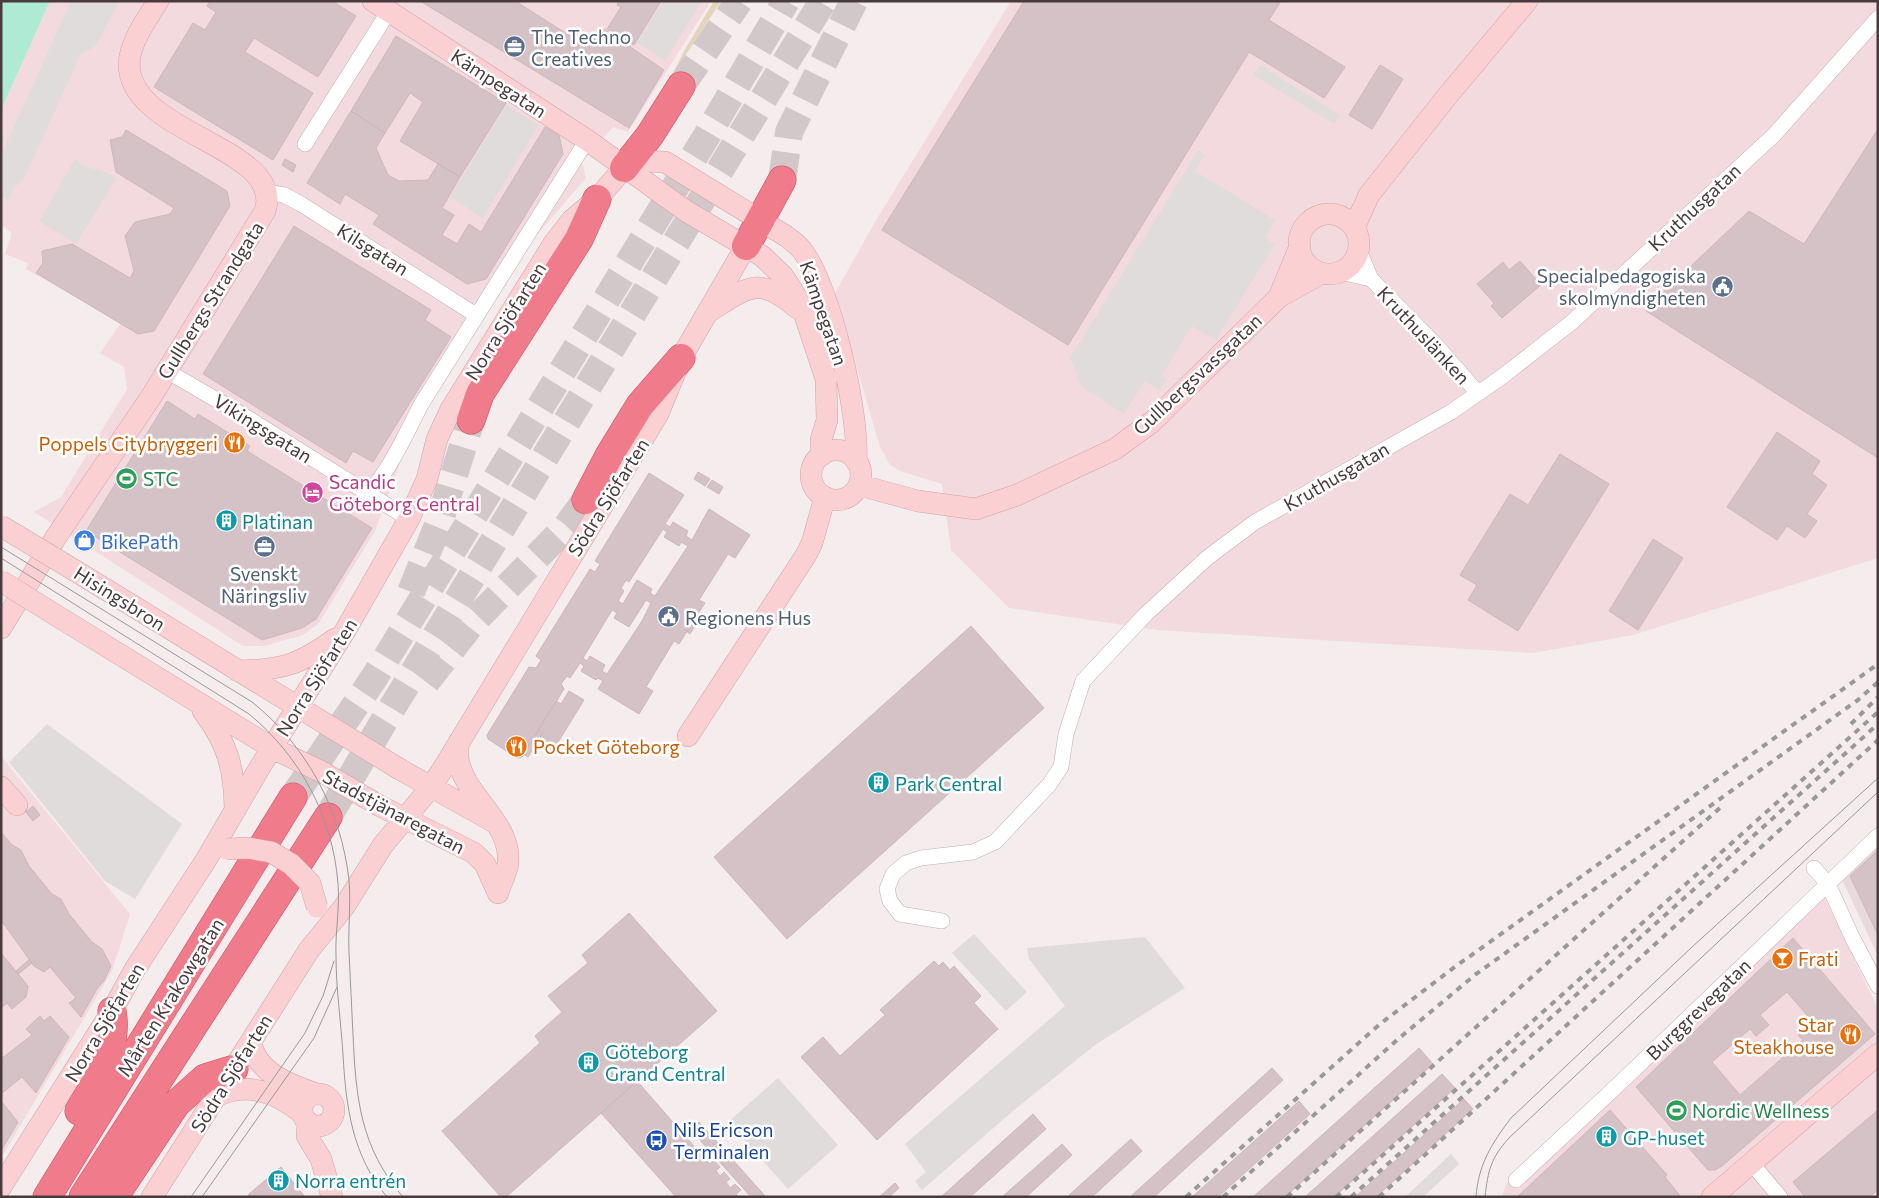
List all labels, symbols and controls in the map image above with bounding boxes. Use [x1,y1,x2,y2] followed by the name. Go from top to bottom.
[531,25,631,70] place label: The Techno Creatives
[503,35,527,59] office icon: The Techno Creatives
[447,44,551,122] street label: Kämpegatan
[1643,158,1745,256] street label: Kruthusgatan
[152,217,268,383] street label: Gullbergs Strandgata
[333,218,413,280] street label: Kilsgatan
[460,258,550,384] street label: Norra Sjöfarten
[795,258,853,368] street label: Kämpegatan
[1537,264,1706,309] place label: Specialpedagogiska skolmyndigheten
[1710,274,1734,298] public building icon: Specialpedagogiska skolmyndigheten
[1373,281,1475,389] street label: Kruthuslänken
[1128,309,1266,439] street label: Gullbergsvassgatan
[210,389,316,467] street label: Vikingsgatan
[222,431,246,455] restaurant icon: Poppels Citybryggeri
[39,432,218,455] place label: Poppels Citybryggeri
[562,434,654,560] street label: Södra Sjöfarten
[1279,437,1393,515] street label: Kruthusgatan
[115,466,139,490] sports icon: STC
[143,467,179,490] place label: STC
[329,470,480,515] place label: Scandic Göteborg Central
[301,480,325,504] hotel icon: Scandic Göteborg Central
[214,509,238,533] building icon: Platinan
[242,510,313,533] place label: Platinan
[73,529,97,553] shop icon: BikePath
[101,530,179,553] place label: BikePath
[252,535,276,559] office icon: Svenskt Näringsliv
[70,561,170,635] street label: Hisingsbron
[221,562,307,607] place label: Svenskt Näringsliv
[657,605,681,629] public building icon: Regionens Hus
[685,606,811,629] place label: Regionens Hus
[271,614,361,740] street label: Norra Sjöfarten
[505,734,529,758] restaurant icon: Pocket Göteborg
[533,735,680,758] place label: Pocket Göteborg
[319,764,469,858] street label: Stadstjänaregatan
[867,771,891,795] building icon: Park Central
[895,772,1002,795] place label: Park Central
[112,914,228,1080] street label: Mårten Krakowgatan
[1770,946,1794,970] bar icon: Frati
[1798,947,1839,970] place label: Frati
[1641,953,1755,1065] street label: Burggrevegatan
[59,958,149,1086] street label: Norra Sjöfarten
[185,1010,277,1136] street label: Södra Sjöfarten
[1734,1013,1834,1058] place label: Star Steakhouse
[1838,1023,1862,1047] restaurant icon: Star Steakhouse
[605,1040,726,1085] place label: Göteborg Grand Central
[577,1050,601,1074] building icon: Göteborg Grand Central
[1664,1098,1688,1122] sports icon: Nordic Wellness
[1692,1099,1830,1122] place label: Nordic Wellness
[673,1118,773,1163] place label: Nils Ericson Terminalen
[1595,1125,1619,1149] building icon: GP-huset
[1623,1126,1705,1149] place label: GP-huset
[645,1128,669,1152] bus stop icon: Nils Ericson Terminalen
[267,1168,291,1192] building icon: Norra entrén
[295,1169,406,1192] place label: Norra entrén

